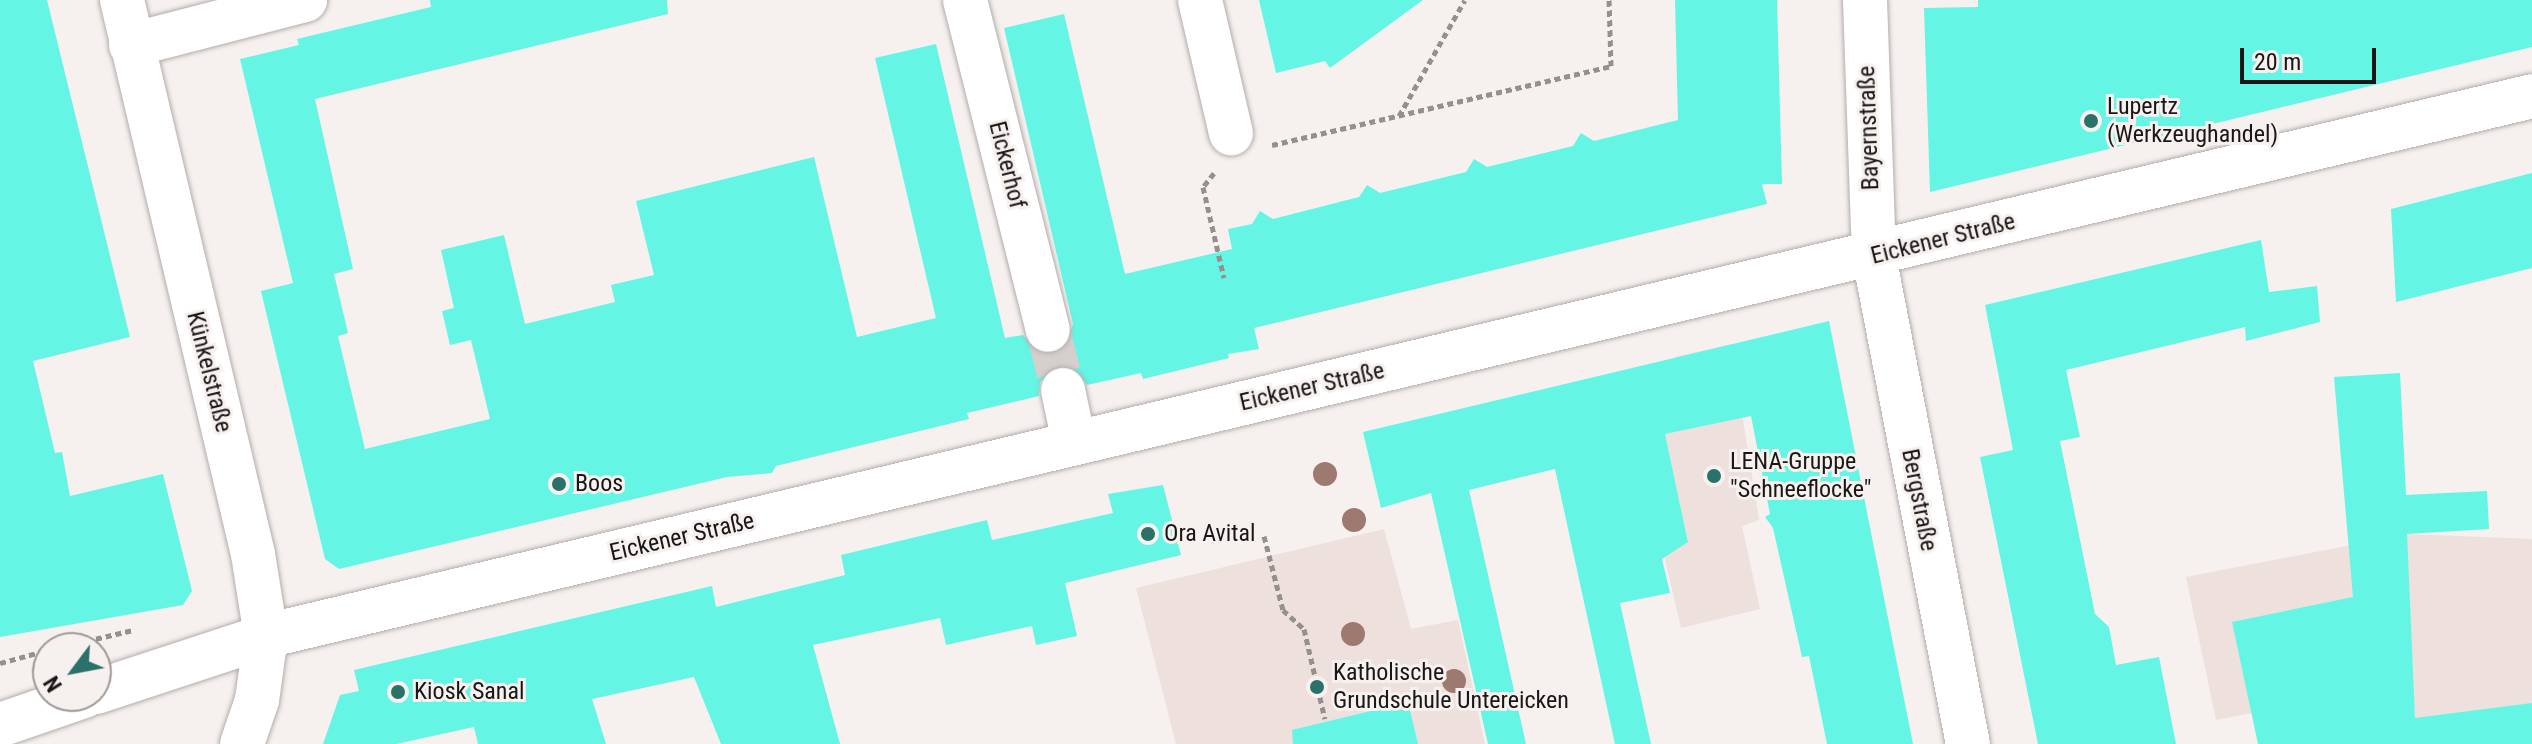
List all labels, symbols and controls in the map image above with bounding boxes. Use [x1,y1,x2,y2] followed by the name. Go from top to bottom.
[2244,32,2380,82] scale bar
[2254,48,2301,76] text: 20 m
[1852,65,1886,191] street label: Bayernstraße
[2107,93,2278,149] place label: Lupertz (Werkzeughandel)
[2082,112,2100,130] marker: Lupertz (Werkzeughandel)
[982,118,1032,212] street label: Eickerhof
[1868,207,2018,271] street label: Eickener Straße
[180,309,238,435] street label: Künkelstraße
[1237,356,1387,418] street label: Eickener Straße
[1895,446,1943,554] street label: Bergstraße
[1730,448,1872,504] place label: LENA-Gruppe "Schneeflocke"
[1705,467,1723,485] marker: LENA-Gruppe "Schneeflocke"
[575,470,623,498] place label: Boos
[550,475,568,493] marker: Boos
[607,506,757,568] street label: Eickener Straße
[1164,520,1255,548] place label: Ora Avital
[1139,525,1157,543] marker: Ora Avital
[32,632,112,712] north arrow
[1333,659,1569,715] place label: Katholische Grundschule Untereicken
[39,672,67,696] text: N
[414,678,524,706] place label: Kiosk Sanal
[1308,678,1326,696] marker: Katholische Grundschule Untereicken
[389,683,407,701] marker: Kiosk Sanal

